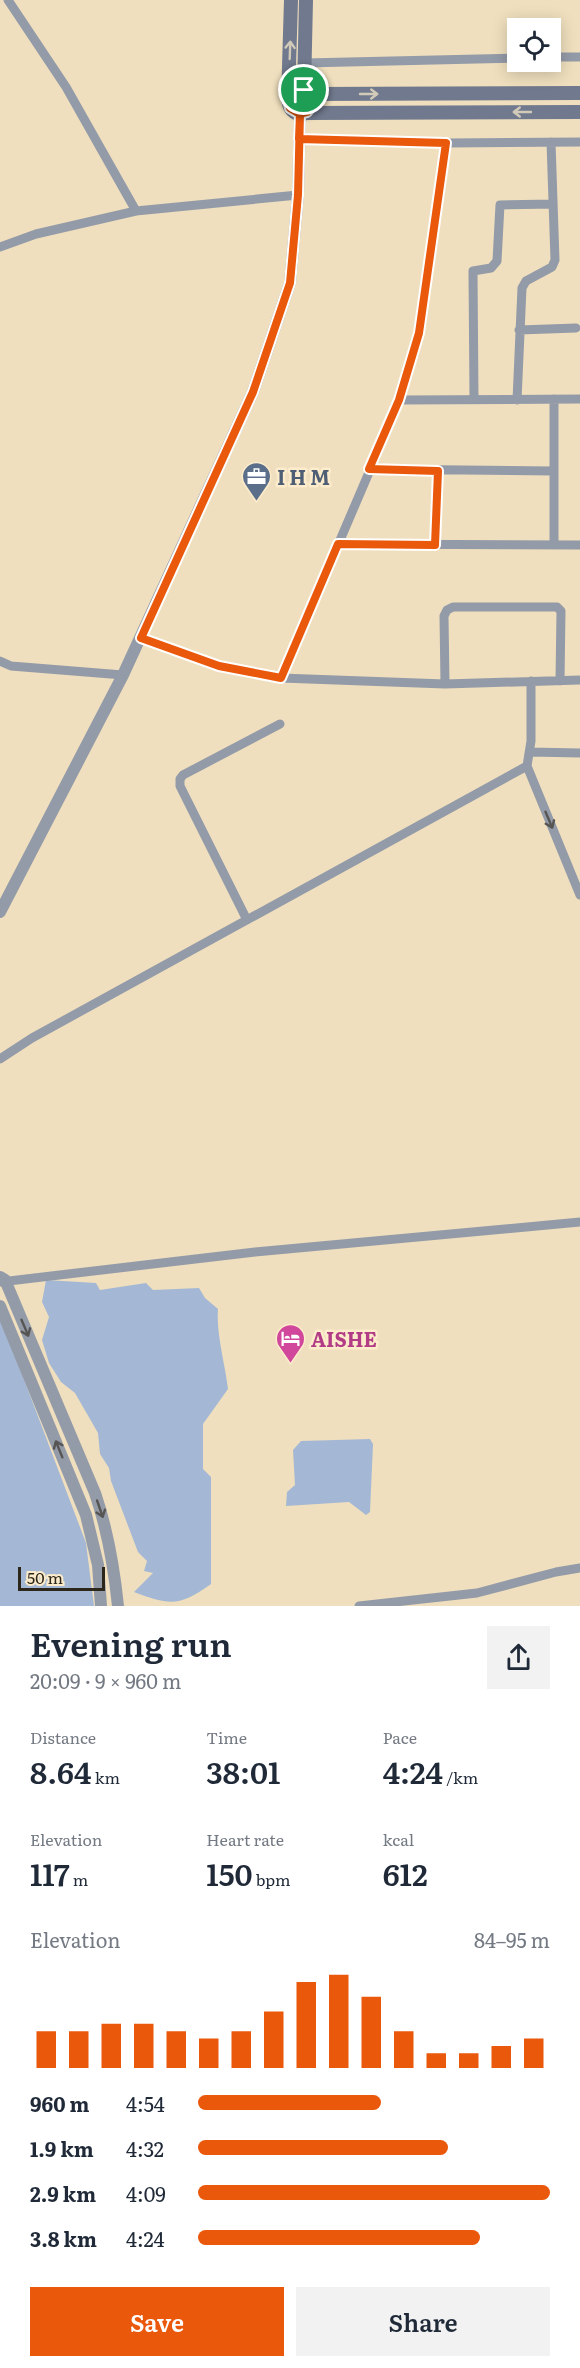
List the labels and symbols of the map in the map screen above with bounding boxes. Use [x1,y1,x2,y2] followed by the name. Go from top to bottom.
[284,40,295,60] one-way arrow
[278,64,329,115] pin
[358,88,378,100] one-way arrow
[512,106,532,118] one-way arrow
[240,460,272,502] office icon: I H M
[277,461,330,491] place label: I H M
[544,810,555,829] one-way arrow
[20,1319,31,1337] one-way arrow
[274,1322,306,1364] hotel icon: AISHE
[311,1323,377,1353] place label: AISHE
[53,1440,64,1459] one-way arrow
[95,1499,106,1517] one-way arrow
[18,1564,105,1592] scale bar

